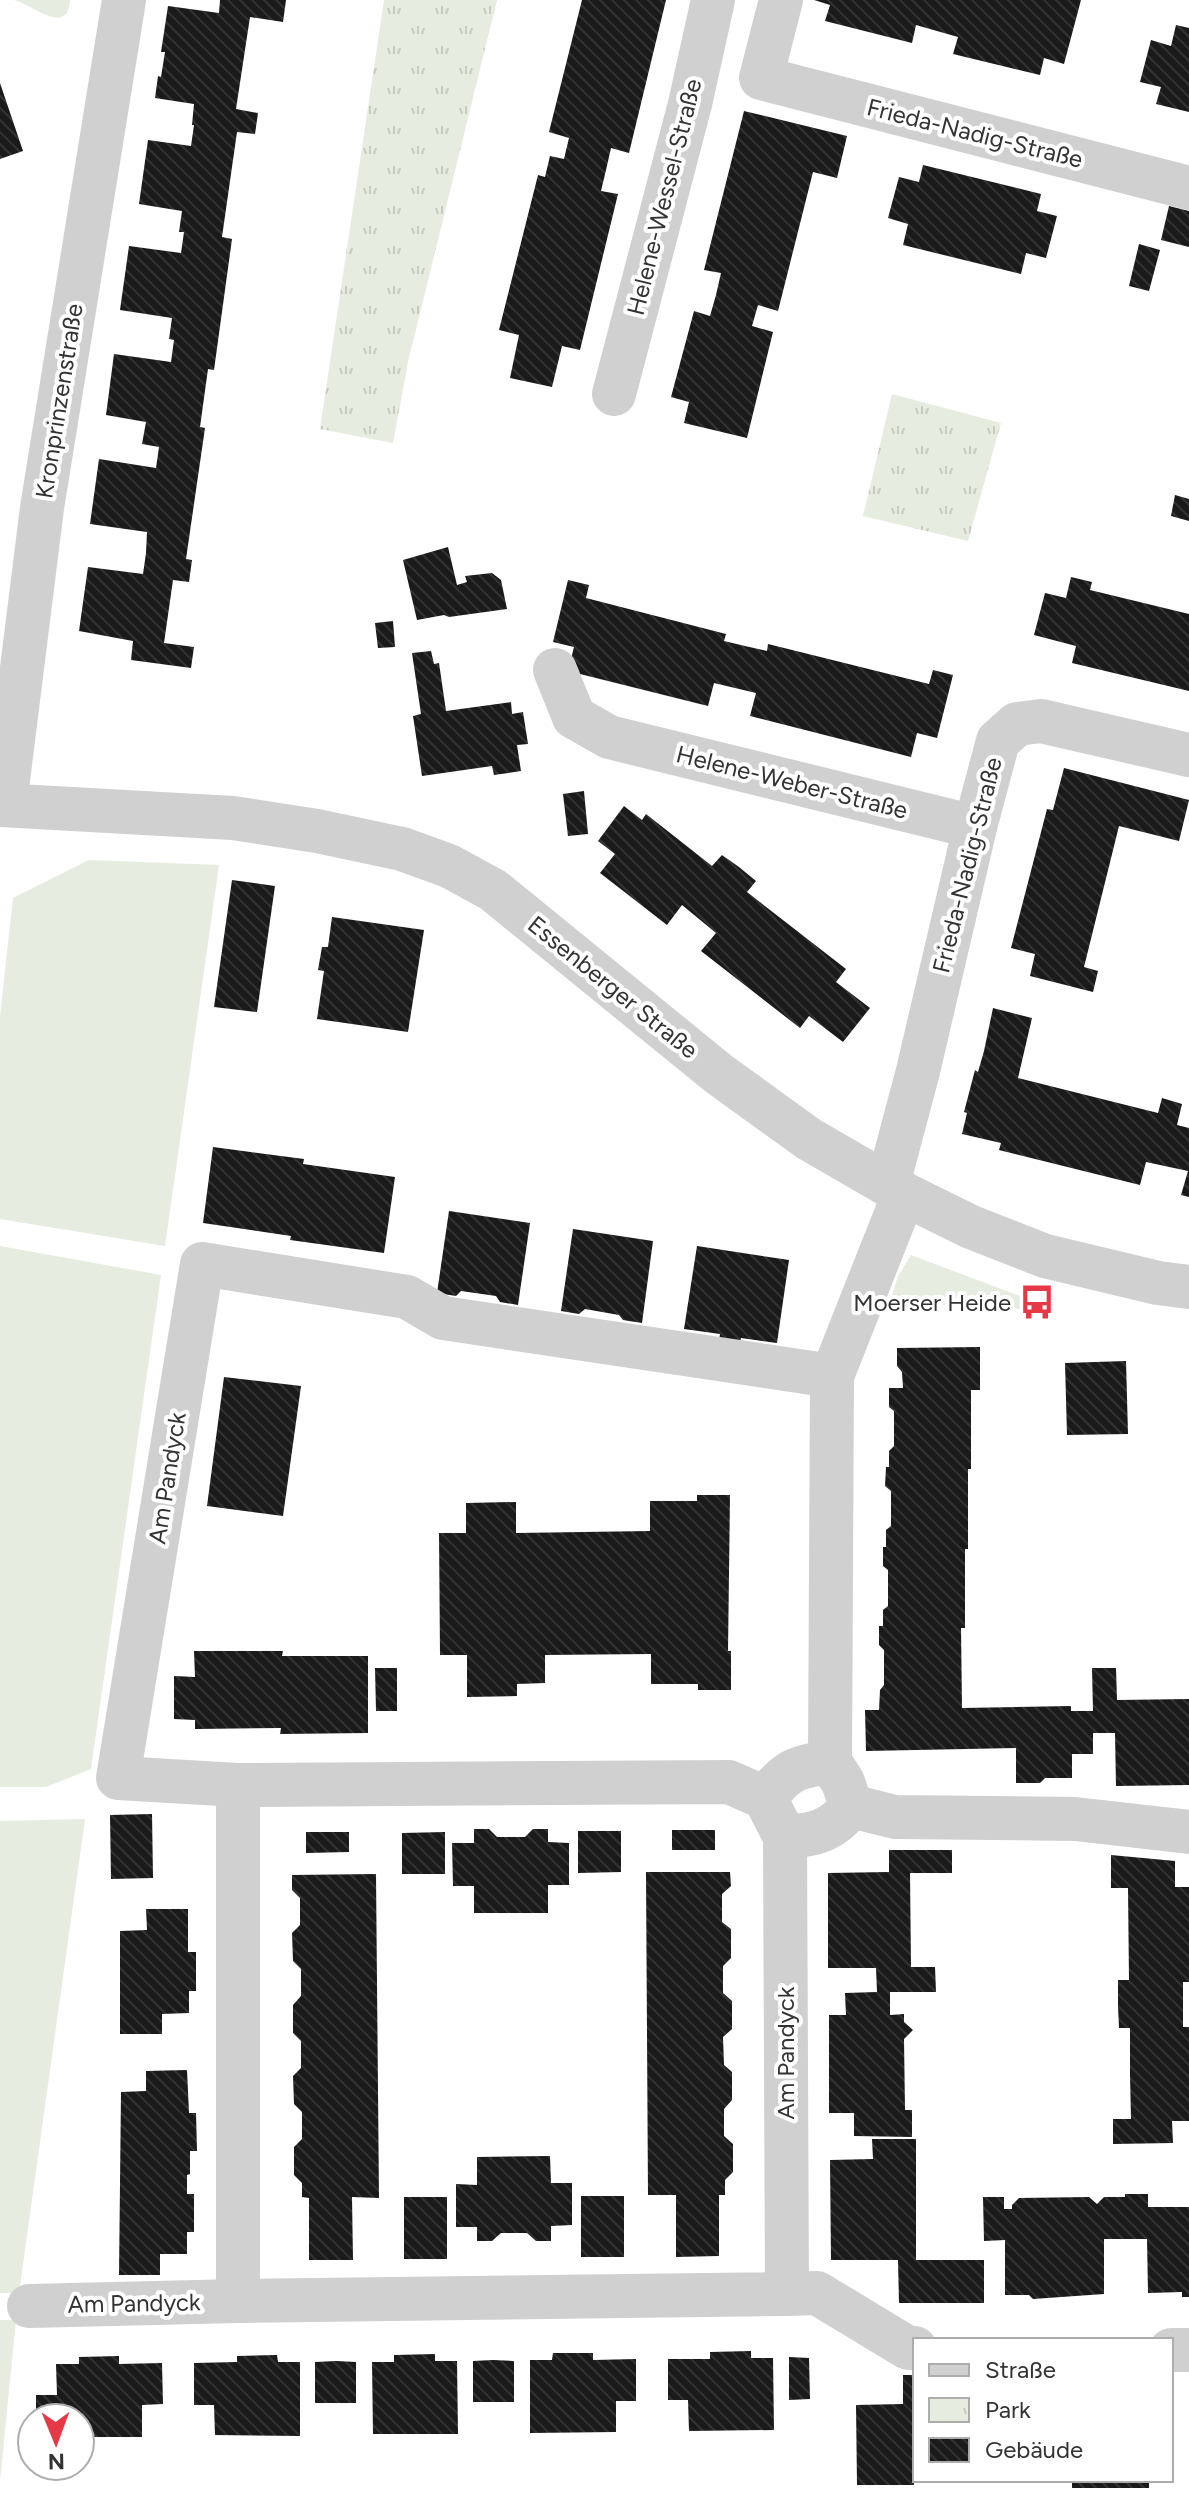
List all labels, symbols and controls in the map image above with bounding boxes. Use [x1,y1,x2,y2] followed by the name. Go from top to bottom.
[621,76,707,318] street label: Helene-Wessel-Straße
[864,92,1086,174] street label: Frieda-Nadig-Straße
[29,302,89,500] street label: Kronprinzenstraße
[673,739,911,825] street label: Helene-Weber-Straße
[926,754,1008,976] street label: Frieda-Nadig-Straße
[522,910,704,1064] street label: Essenberger Straße
[1018,1283,1056,1321] bus stop icon: Moerser Heide
[853,1288,1011,1317] place label: Moerser Heide
[142,1410,192,1546] street label: Am Pandyck
[771,1986,800,2119] street label: Am Pandyck
[67,2287,201,2319] street label: Am Pandyck
[913,2338,1173,2482] legend
[985,2355,1056,2384] text: Straße
[985,2395,1031,2424] text: Park
[16,2402,96,2482] north arrow
[985,2435,1083,2464] text: Gebäude
[48,2448,65,2475] text: N

